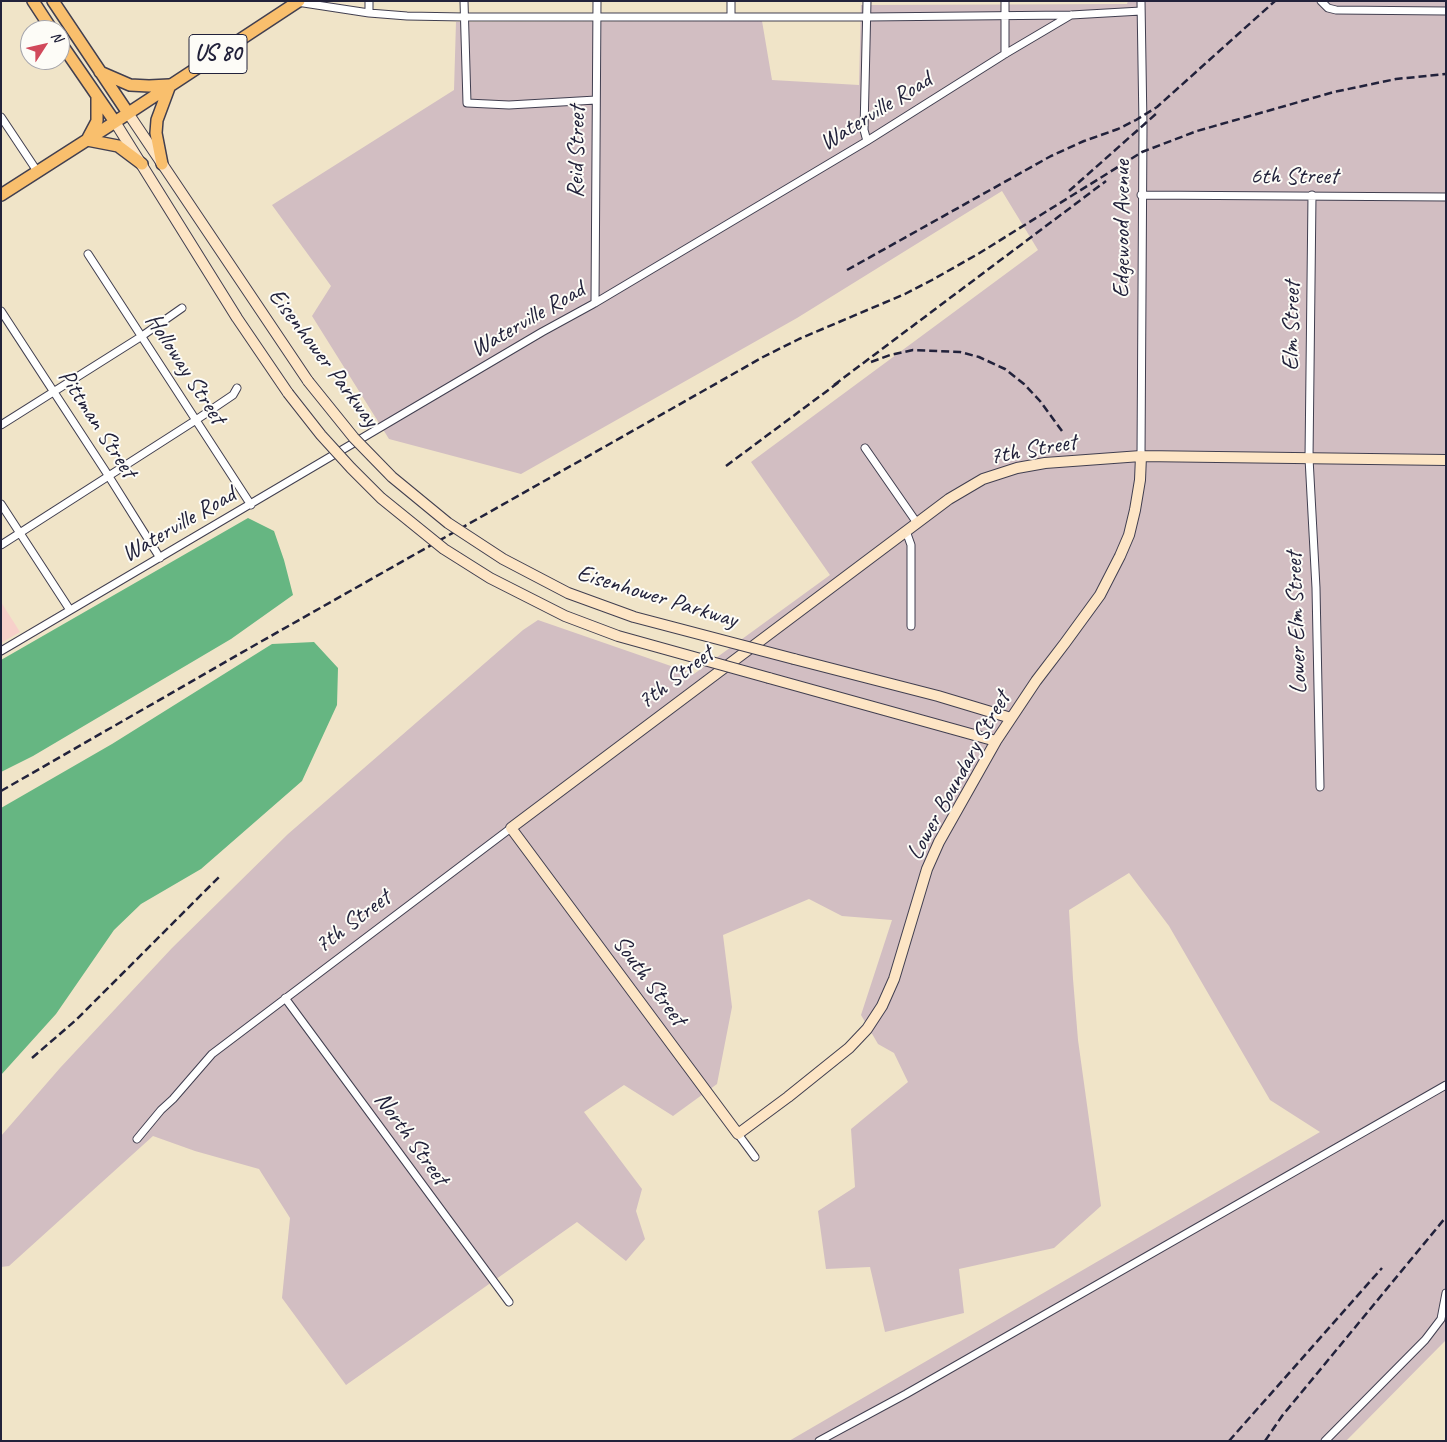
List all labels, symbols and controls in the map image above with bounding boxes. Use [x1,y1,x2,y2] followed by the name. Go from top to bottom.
[20,20,70,70] north arrow
[47,28,66,45] text: N
[189,34,247,74] road number: US 80
[815,66,937,158] street label: Waterville Road
[562,106,592,198] street label: Reid Street
[1109,160,1137,298] street label: Edgewood Avenue
[1250,163,1338,191] street label: 6th Street
[466,276,590,364] street label: Waterville Road
[1277,281,1307,371] street label: Elm Street
[261,283,385,433] street label: Eisenhower Parkway
[138,308,232,430] street label: Holloway Street
[51,364,143,484] street label: Pittman Street
[987,428,1079,472] street label: 7th Street
[117,481,241,569] street label: Waterville Road
[1280,551,1314,695] street label: Lower Elm Street
[573,559,741,635] street label: Eisenhower Parkway
[632,640,720,716] street label: 7th Street
[901,687,1017,865] street label: Lower Boundary Street
[309,884,397,960] street label: 7th Street
[606,930,692,1032] street label: South Street
[367,1087,455,1191] street label: North Street

